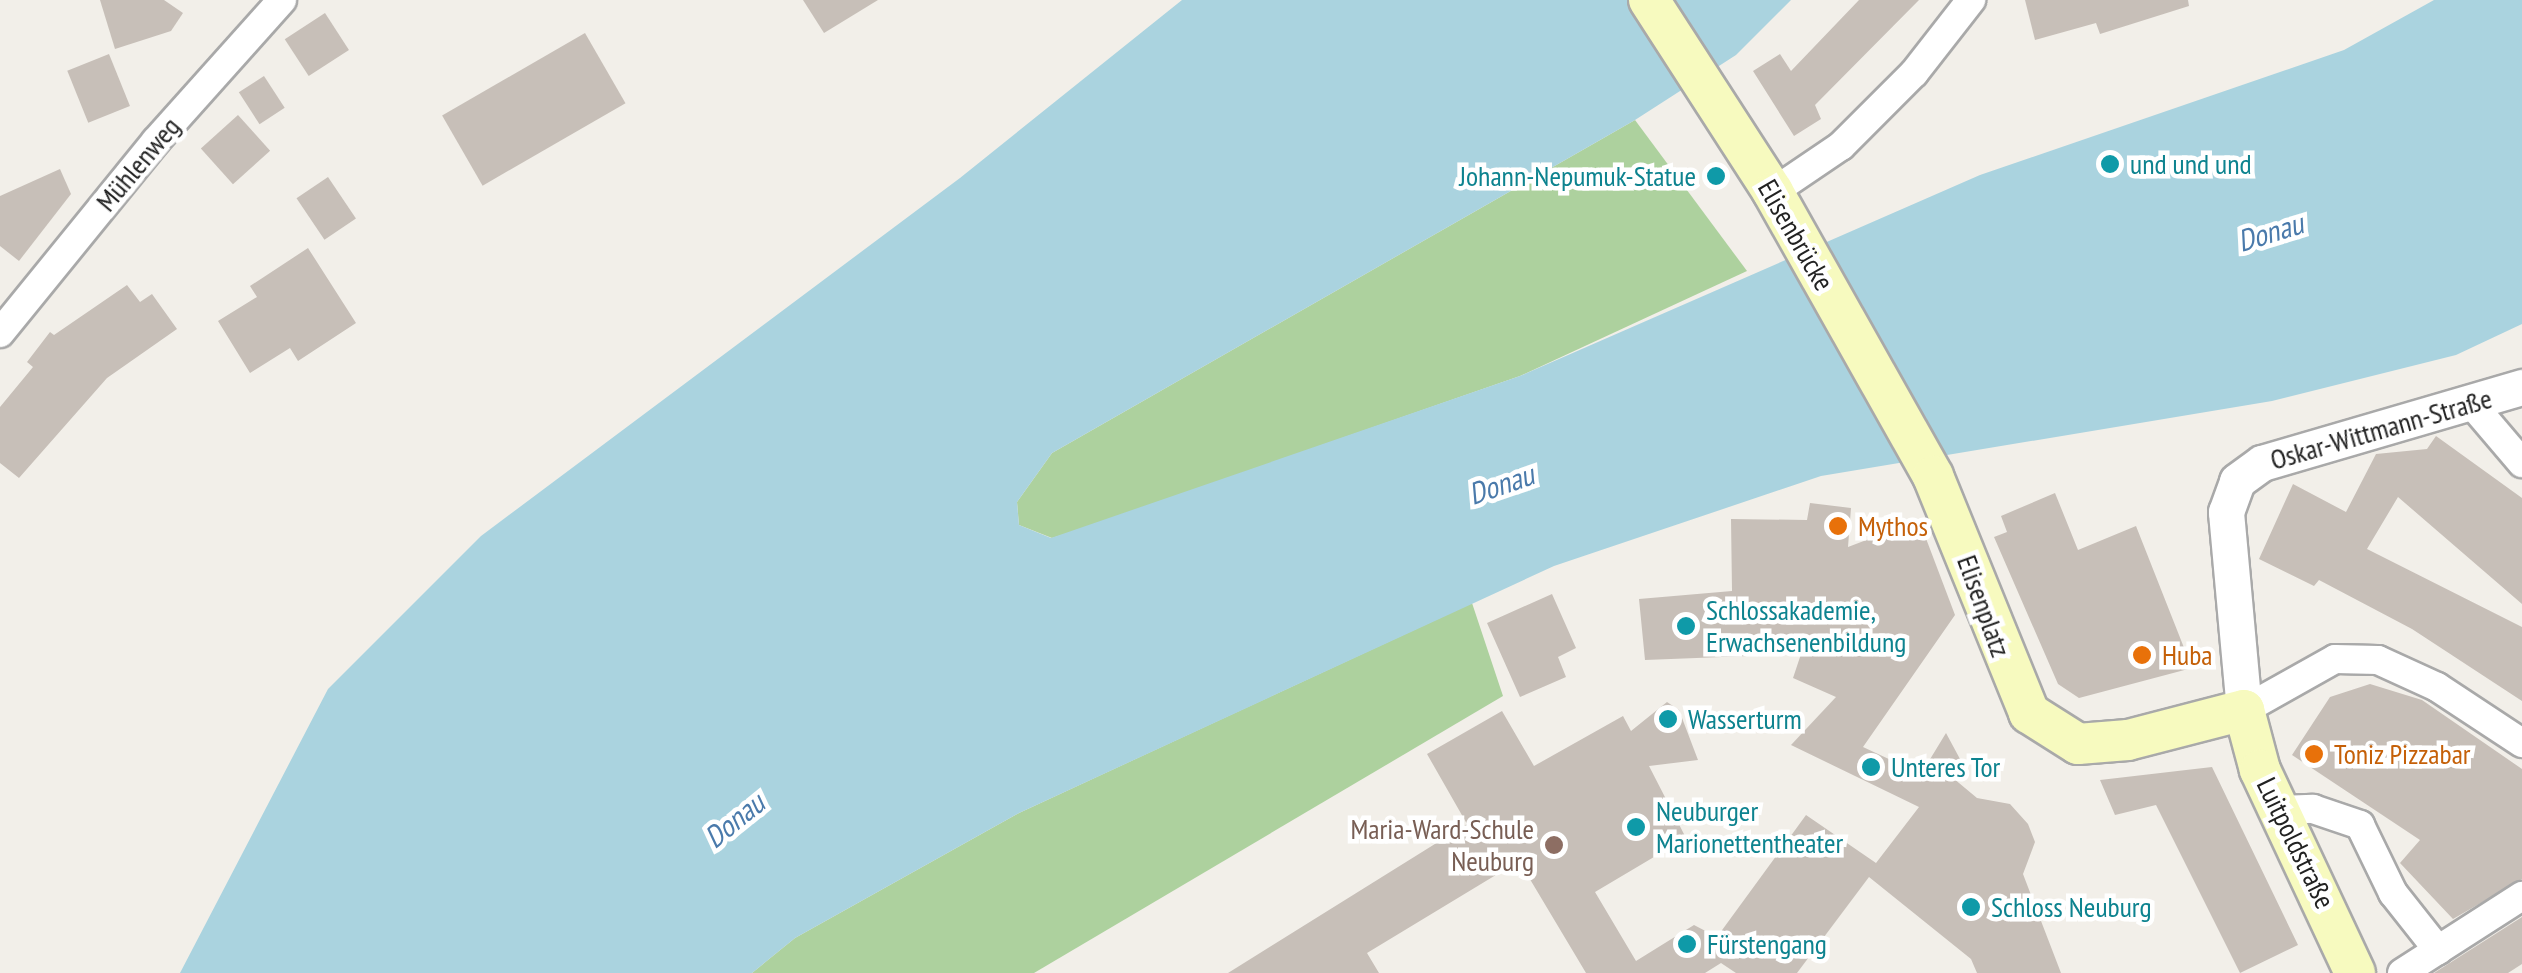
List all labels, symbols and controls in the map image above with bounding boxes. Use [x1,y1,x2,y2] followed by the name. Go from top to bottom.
[89,110,187,218] street label: Mühlenweg
[2130,147,2252,181] place label: und und und
[2099,153,2121,175] marker: und und und
[1459,159,1696,193] place label: Johann-Nepumuk-Statue
[1705,165,1727,187] marker: Johann-Nepumuk-Statue
[1751,174,1841,296] street label: Elisenbrücke
[2233,205,2307,259] water label: Donau
[2266,381,2496,477] street label: Oskar-Wittmann-Straße
[1464,456,1538,512] water label: Donau
[1858,509,1928,543] place label: Mythos
[1827,515,1849,537] marker: Mythos
[1950,551,2018,661] street label: Elisenplatz
[1706,593,1906,659] place label: Schlossakademie, Erwachsenenbildung
[1675,615,1697,637] marker: Schlossakademie, Erwachsenenbildung
[2162,638,2213,672] place label: Huba
[2131,644,2153,666] marker: Huba
[1688,702,1802,736] place label: Wasserturm
[1657,708,1679,730] marker: Wasserturm
[2334,737,2471,771] place label: Toniz Pizzabar
[2303,743,2325,765] marker: Toniz Pizzabar
[1891,750,2001,784] place label: Unteres Tor
[1860,756,1882,778] marker: Unteres Tor
[2250,772,2342,914] street label: Luitpoldstraße
[697,785,771,855] water label: Donau
[1656,794,1843,860] place label: Neuburger Marionettentheater
[1350,812,1534,878] place label: Maria-Ward-Schule Neuburg
[1625,816,1647,838] marker: Neuburger Marionettentheater
[1543,834,1565,856] marker: Maria-Ward-Schule Neuburg
[1991,890,2152,924] place label: Schloss Neuburg
[1960,896,1982,918] marker: Schloss Neuburg
[1707,927,1827,961] place label: Fürstengang
[1676,933,1698,955] marker: Fürstengang

